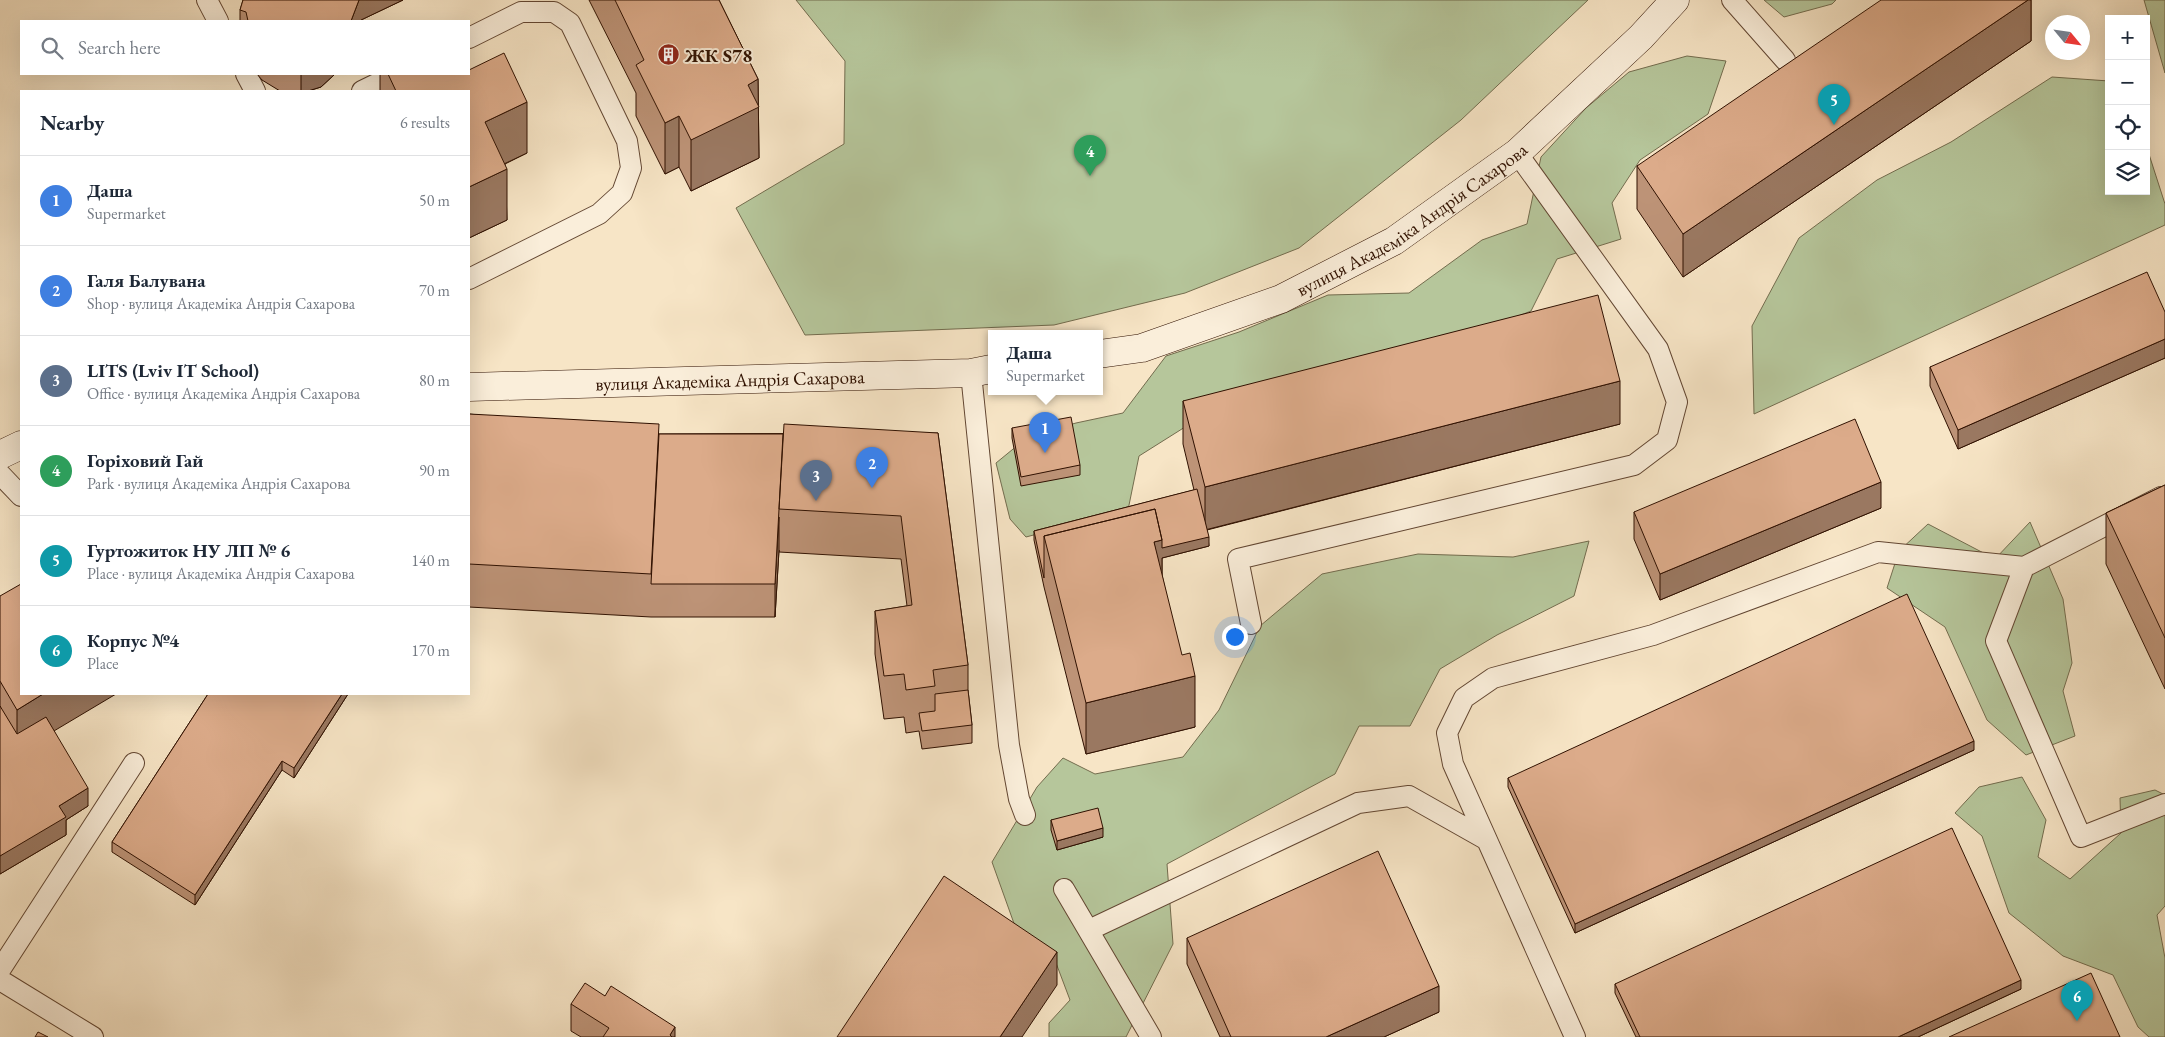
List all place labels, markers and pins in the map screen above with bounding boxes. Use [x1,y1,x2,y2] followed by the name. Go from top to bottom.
[657,43,681,67] building icon: ЖК S78
[684,43,752,68] place label: ЖК S78
[1818,84,1850,125] pin: 5
[1074,135,1106,176] pin: 4
[1029,412,1061,453] pin: 1
[856,447,888,488] pin: 2
[800,460,832,501] pin: 3
[2061,980,2093,1021] pin: 6

